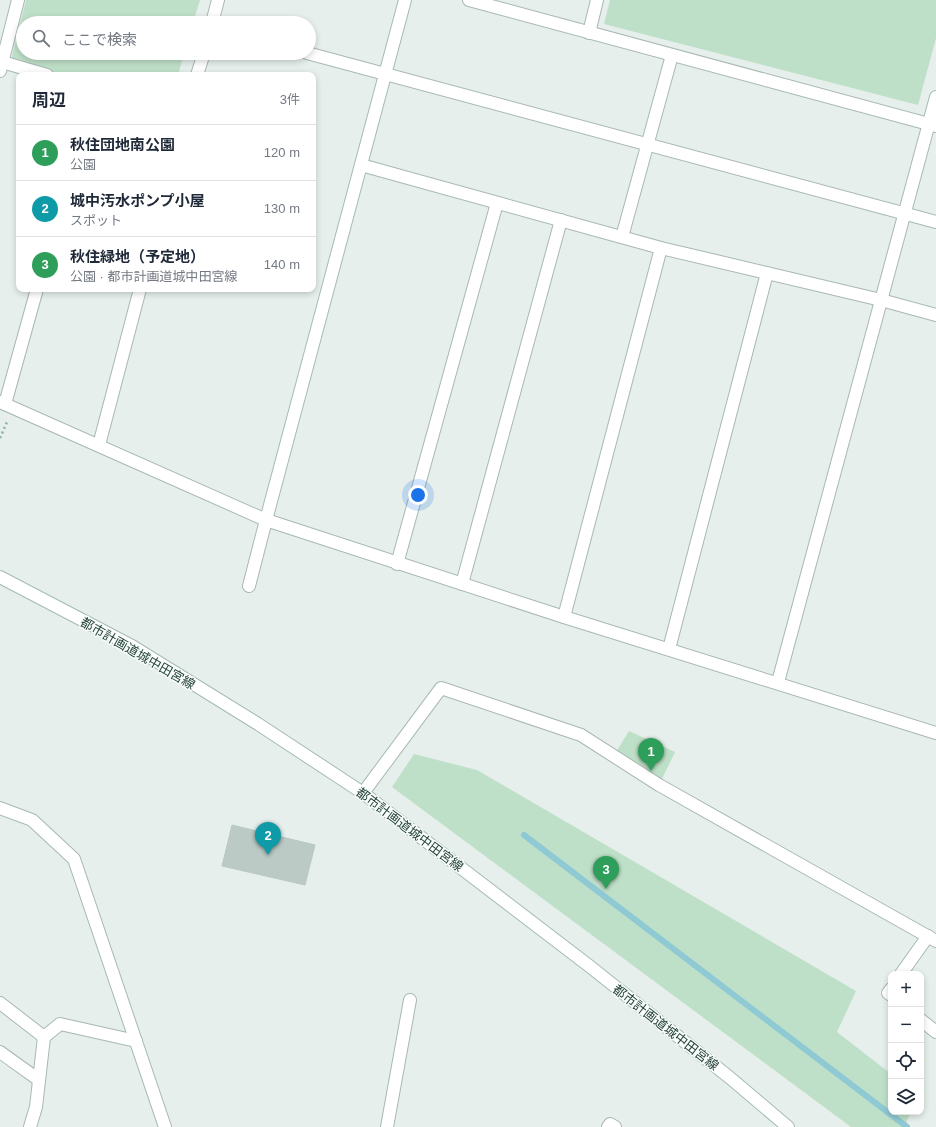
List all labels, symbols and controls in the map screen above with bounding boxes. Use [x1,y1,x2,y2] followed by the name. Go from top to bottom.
[16,16,316,60] search box
[30,27,52,49] icon: search
[62,31,137,48] text: ここで検索
[32,91,66,110] text: 周辺
[280,92,300,107] text: 3件
[70,136,175,153] text: 秋住団地南公園
[41,145,49,160] text: 1
[264,145,300,160] text: 120 m
[70,157,96,172] text: 公園
[70,192,205,209] text: 城中汚水ポンプ小屋
[41,201,49,216] text: 2
[264,201,300,216] text: 130 m
[70,213,122,228] text: スポット
[70,248,205,265] text: 秋住緑地（予定地）
[41,257,49,272] text: 3
[264,257,300,272] text: 140 m
[70,269,238,284] text: 公園 · 都市計画道城中田宮線
[408,485,428,505] your location
[78,614,198,692] street label: 都市計画道城中田宮線
[638,738,664,771] pin: 1
[353,784,466,875] street label: 都市計画道城中田宮線
[255,822,281,855] pin: 2
[593,856,619,889] pin: 3
[888,971,924,1115] map controls
[888,971,924,1007] button: +
[610,981,722,1073] street label: 都市計画道城中田宮線
[888,1007,924,1043] button: −
[888,1043,924,1079] button: locate
[888,1079,924,1115] button: layers

